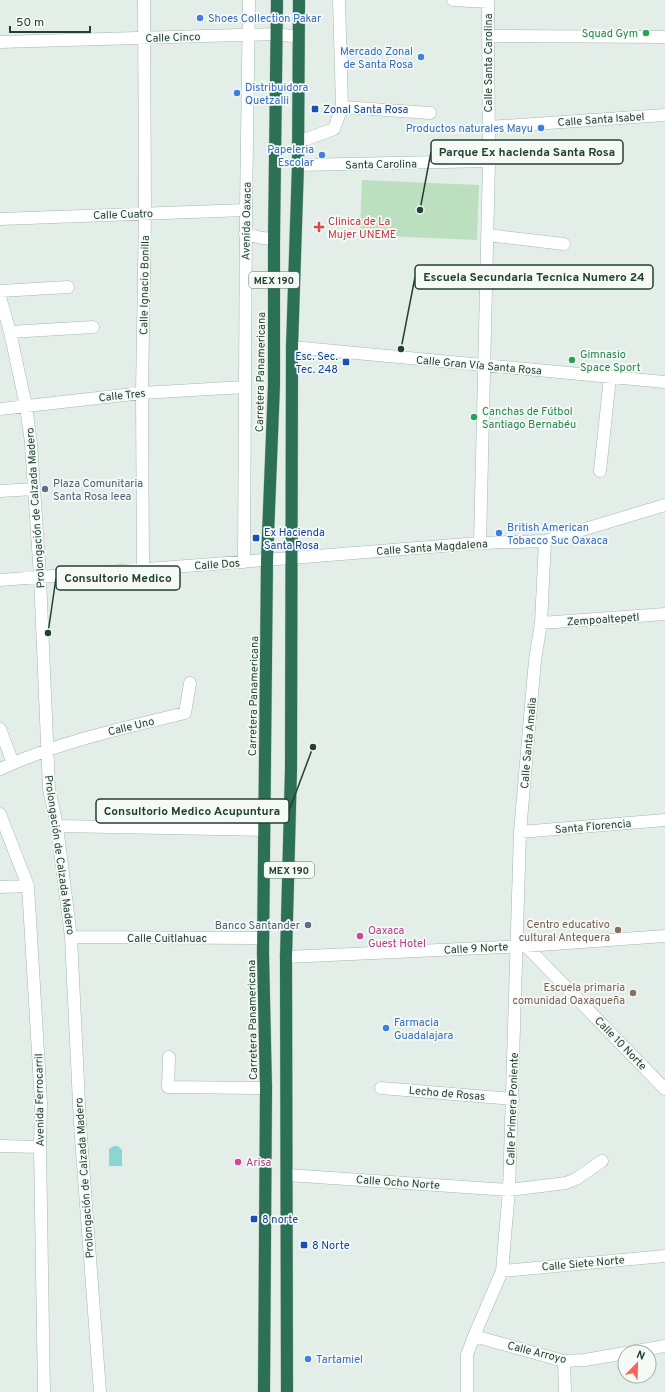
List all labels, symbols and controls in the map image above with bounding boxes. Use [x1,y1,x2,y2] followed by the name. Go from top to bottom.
[10,8,90,34] scale bar
[208,12,322,26] place label: Shoes Collection Pakar
[195,13,205,23] marker: Shoes Collection Pakar
[482,13,496,113] street label: Calle Santa Carolina
[16,15,44,31] text: 50 m
[582,27,638,41] place label: Squad Gym
[641,28,651,38] marker: Squad Gym
[145,30,201,46] street label: Calle Cinco
[340,45,413,72] place label: Mercado Zonal de Santa Rosa
[416,52,426,62] marker: Mercado Zonal de Santa Rosa
[245,81,309,108] place label: Distribuidora Quetzalli
[232,88,242,98] marker: Distribuidora Quetzalli
[323,103,409,117] place label: Zonal Santa Rosa
[310,104,320,114] marker: Zonal Santa Rosa
[557,110,645,130] street label: Calle Santa Isabel
[406,122,533,136] place label: Productos naturales Mayu
[536,123,546,133] marker: Productos naturales Mayu
[431,140,623,164] callout: Parque Ex hacienda Santa Rosa
[267,143,315,170] place label: Papeleria Escolar
[439,145,615,161] text: Parque Ex hacienda Santa Rosa
[317,150,327,160] marker: Papeleria Escolar
[345,157,417,173] street label: Santa Carolina
[239,181,255,260] street label: Avenida Oaxaca
[93,207,153,223] street label: Calle Cuatro
[328,215,396,242] place label: Clinica de La Mujer UNEME
[313,221,325,233] marker: Clinica de La Mujer UNEME
[137,235,153,335] street label: Calle Ignacio Bonilla
[415,265,653,289] callout: Escuela Secundaria Tecnica Numero 24
[423,270,645,286] text: Escuela Secundaria Tecnica Numero 24
[249,272,299,288] road number: MEX 190
[253,312,269,432] street label: Carretera Panamericana
[580,348,641,375] place label: Gimnasio Space Sport
[295,350,338,377] place label: Esc. Sec. Tec. 248
[415,354,543,378] street label: Calle Gran Vía Santa Rosa
[567,355,577,365] marker: Gimnasio Space Sport
[341,357,351,367] marker: Esc. Sec. Tec. 248
[98,387,146,405] street label: Calle Tres
[482,405,576,432] place label: Canchas de Fútbol Santiago Bernabéu
[469,412,479,422] marker: Canchas de Fútbol Santiago Bernabéu
[23,427,49,589] street label: Prolongación de Calzada Madero
[53,477,143,504] place label: Plaza Comunitaria Santa Rosa Ieea
[40,484,50,494] marker: Plaza Comunitaria Santa Rosa Ieea
[507,521,608,548] place label: British American Tobacco Suc Oaxaca
[264,526,325,553] place label: Ex Hacienda Santa Rosa
[494,528,504,538] marker: British American Tobacco Suc Oaxaca
[251,533,261,543] marker: Ex Hacienda Santa Rosa
[376,537,488,559] street label: Calle Santa Magdalena
[194,556,240,574] street label: Calle Dos
[56,566,180,590] callout: Consultorio Medico
[64,571,172,587] text: Consultorio Medico
[566,610,640,630] street label: Zempoaltepetl
[246,636,262,756] street label: Carretera Panamericana
[518,697,540,789] street label: Calle Santa Amalia
[107,714,156,739] street label: Calle Uno
[41,774,77,936] street label: Prolongación de Calzada Madero
[96,799,289,823] callout: Consultorio Medico Acupuntura
[104,804,280,820] text: Consultorio Medico Acupuntura
[554,817,632,837] street label: Santa Florencia
[264,862,314,878] road number: MEX 190
[519,918,610,945] place label: Centro educativo cultural Antequera
[215,919,301,933] place label: Banco Santander
[303,920,313,930] marker: Banco Santander
[368,924,426,951] place label: Oaxaca Guest Hotel
[613,925,623,935] marker: Centro educativo cultural Antequera
[355,931,365,941] marker: Oaxaca Guest Hotel
[127,932,207,946] street label: Calle Cuitlahuac
[443,940,509,958] street label: Calle 9 Norte
[245,960,261,1080] street label: Carretera Panamericana
[512,981,625,1008] place label: Escuela primaria comunidad Oaxaqueña
[628,988,638,998] marker: Escuela primaria comunidad Oaxaqueña
[591,1014,649,1074] street label: Calle 10 Norte
[394,1016,454,1043] place label: Farmacia Guadalajara
[381,1023,391,1033] marker: Farmacia Guadalajara
[504,1052,522,1166] street label: Calle Primera Poniente
[32,1053,48,1147] street label: Avenida Ferrocarril
[408,1084,486,1104] street label: Lecho de Rosas
[72,1097,98,1259] street label: Prolongación de Calzada Madero
[246,1156,272,1170] place label: Arisa
[233,1157,243,1167] marker: Arisa
[356,1173,440,1193] street label: Calle Ocho Norte
[262,1213,298,1227] place label: 8 norte
[249,1214,259,1224] marker: 8 norte
[312,1239,350,1253] place label: 8 Norte
[299,1240,309,1250] marker: 8 Norte
[541,1253,625,1275] street label: Calle Siete Norte
[506,1339,568,1367] street label: Calle Arroyo
[617,1344,657,1384] north arrow
[634,1348,647,1364] text: N
[316,1353,363,1367] place label: Tartamiel
[303,1354,313,1364] marker: Tartamiel

